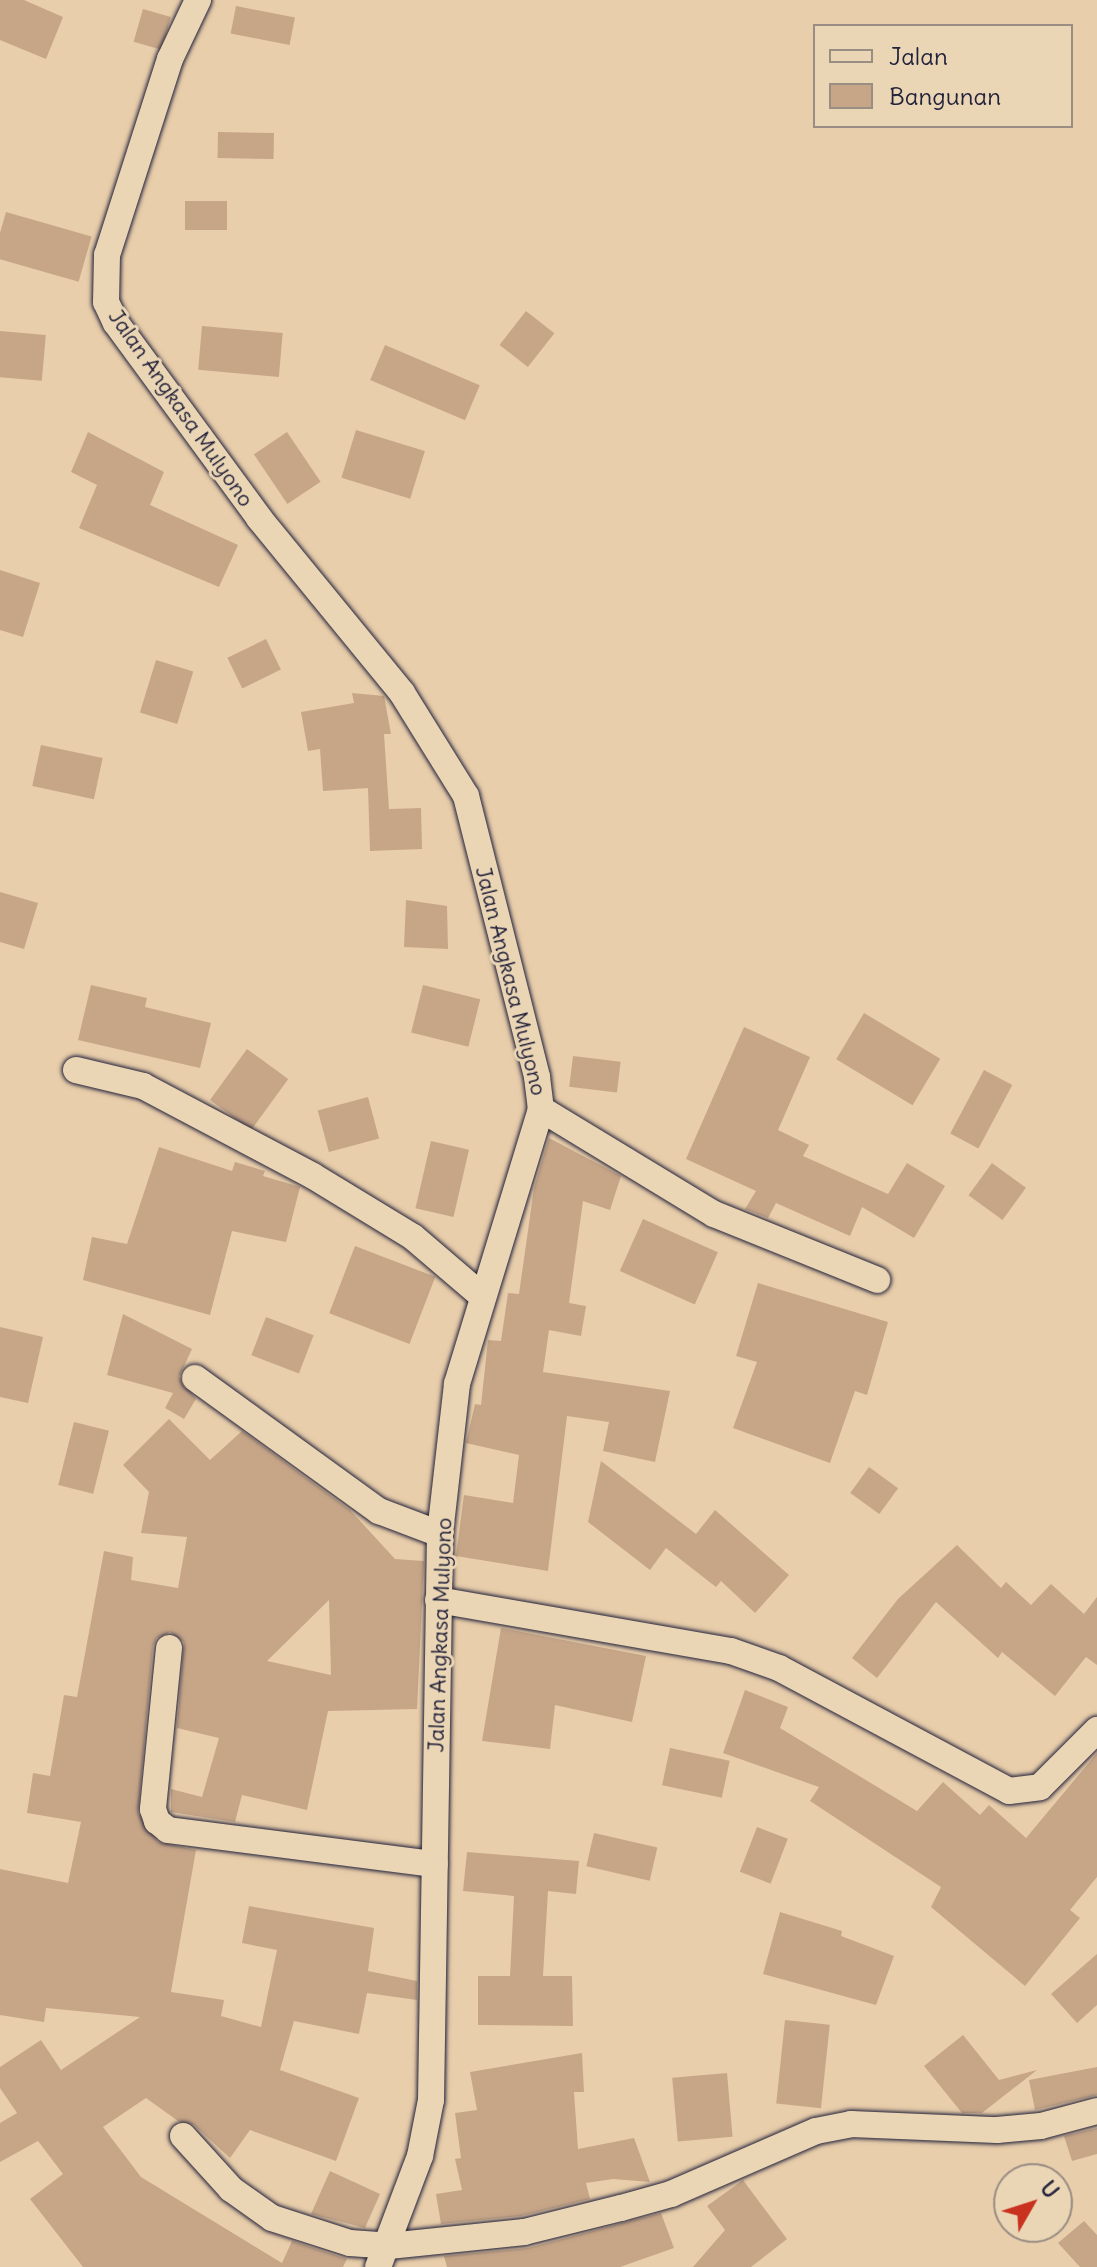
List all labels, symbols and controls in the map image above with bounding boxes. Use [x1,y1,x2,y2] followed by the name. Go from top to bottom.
[813,24,1073,128] legend
[889,41,948,71] text: Jalan
[889,81,1001,111] text: Bangunan
[103,304,259,512] street label: Jalan Angkasa Mulyono
[470,864,552,1098] street label: Jalan Angkasa Mulyono
[423,1517,457,1753] street label: Jalan Angkasa Mulyono
[993,2163,1073,2243] north arrow
[1034,2175,1066,2204] text: U

